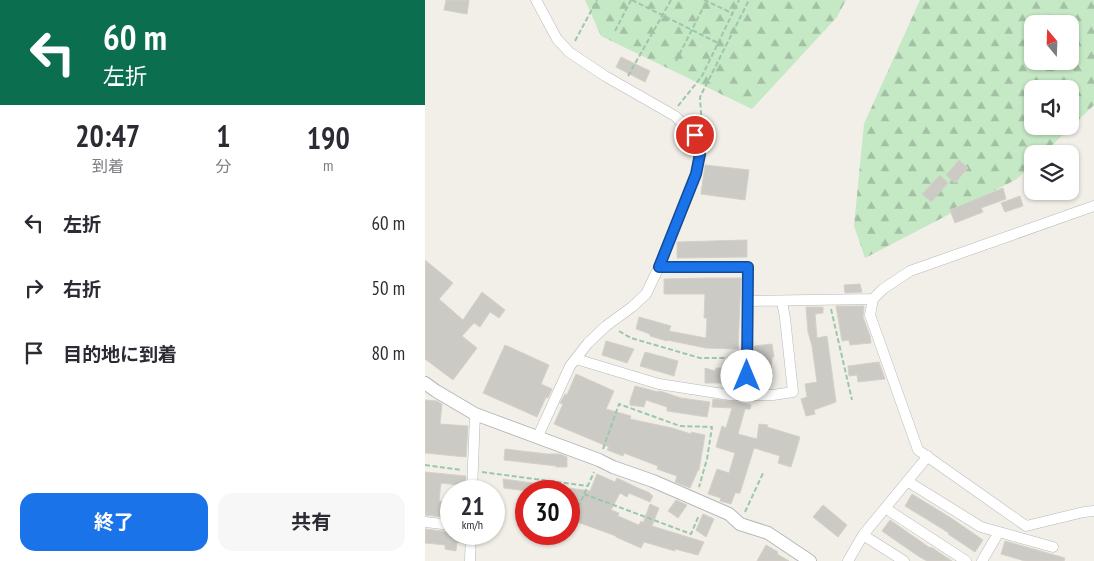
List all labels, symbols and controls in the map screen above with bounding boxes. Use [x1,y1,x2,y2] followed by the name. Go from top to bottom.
[103,14,167,60] text: 60 m
[1024,15,1079,70] north arrow
[1024,15,1079,200] map controls
[20,20,85,85] icon: left
[103,62,147,90] text: 左折
[1024,80,1079,135] button: sound
[674,114,716,156] pin
[75,116,140,155] text: 20:47
[216,116,231,155] text: 1
[307,118,350,157] text: 190
[681,121,709,149] icon: arrive
[1024,145,1079,200] button: layers
[323,155,333,175] text: m
[92,156,124,176] text: 到着
[215,156,231,176] text: 分
[20,209,48,237] icon: left
[372,211,405,235] text: 60 m
[63,212,101,236] text: 左折
[20,274,48,302] icon: right
[372,276,405,300] text: 50 m
[63,277,101,301] text: 右折
[20,339,48,367] icon: arrive
[372,341,405,365] text: 80 m
[63,342,177,366] text: 目的地に到着
[720,349,772,401] position arrow
[515,480,580,545] speed limit sign: 30
[461,490,484,522] text: 21
[20,493,208,551] button: 終了
[218,493,405,551] button: 共有
[462,517,483,532] text: km/h

